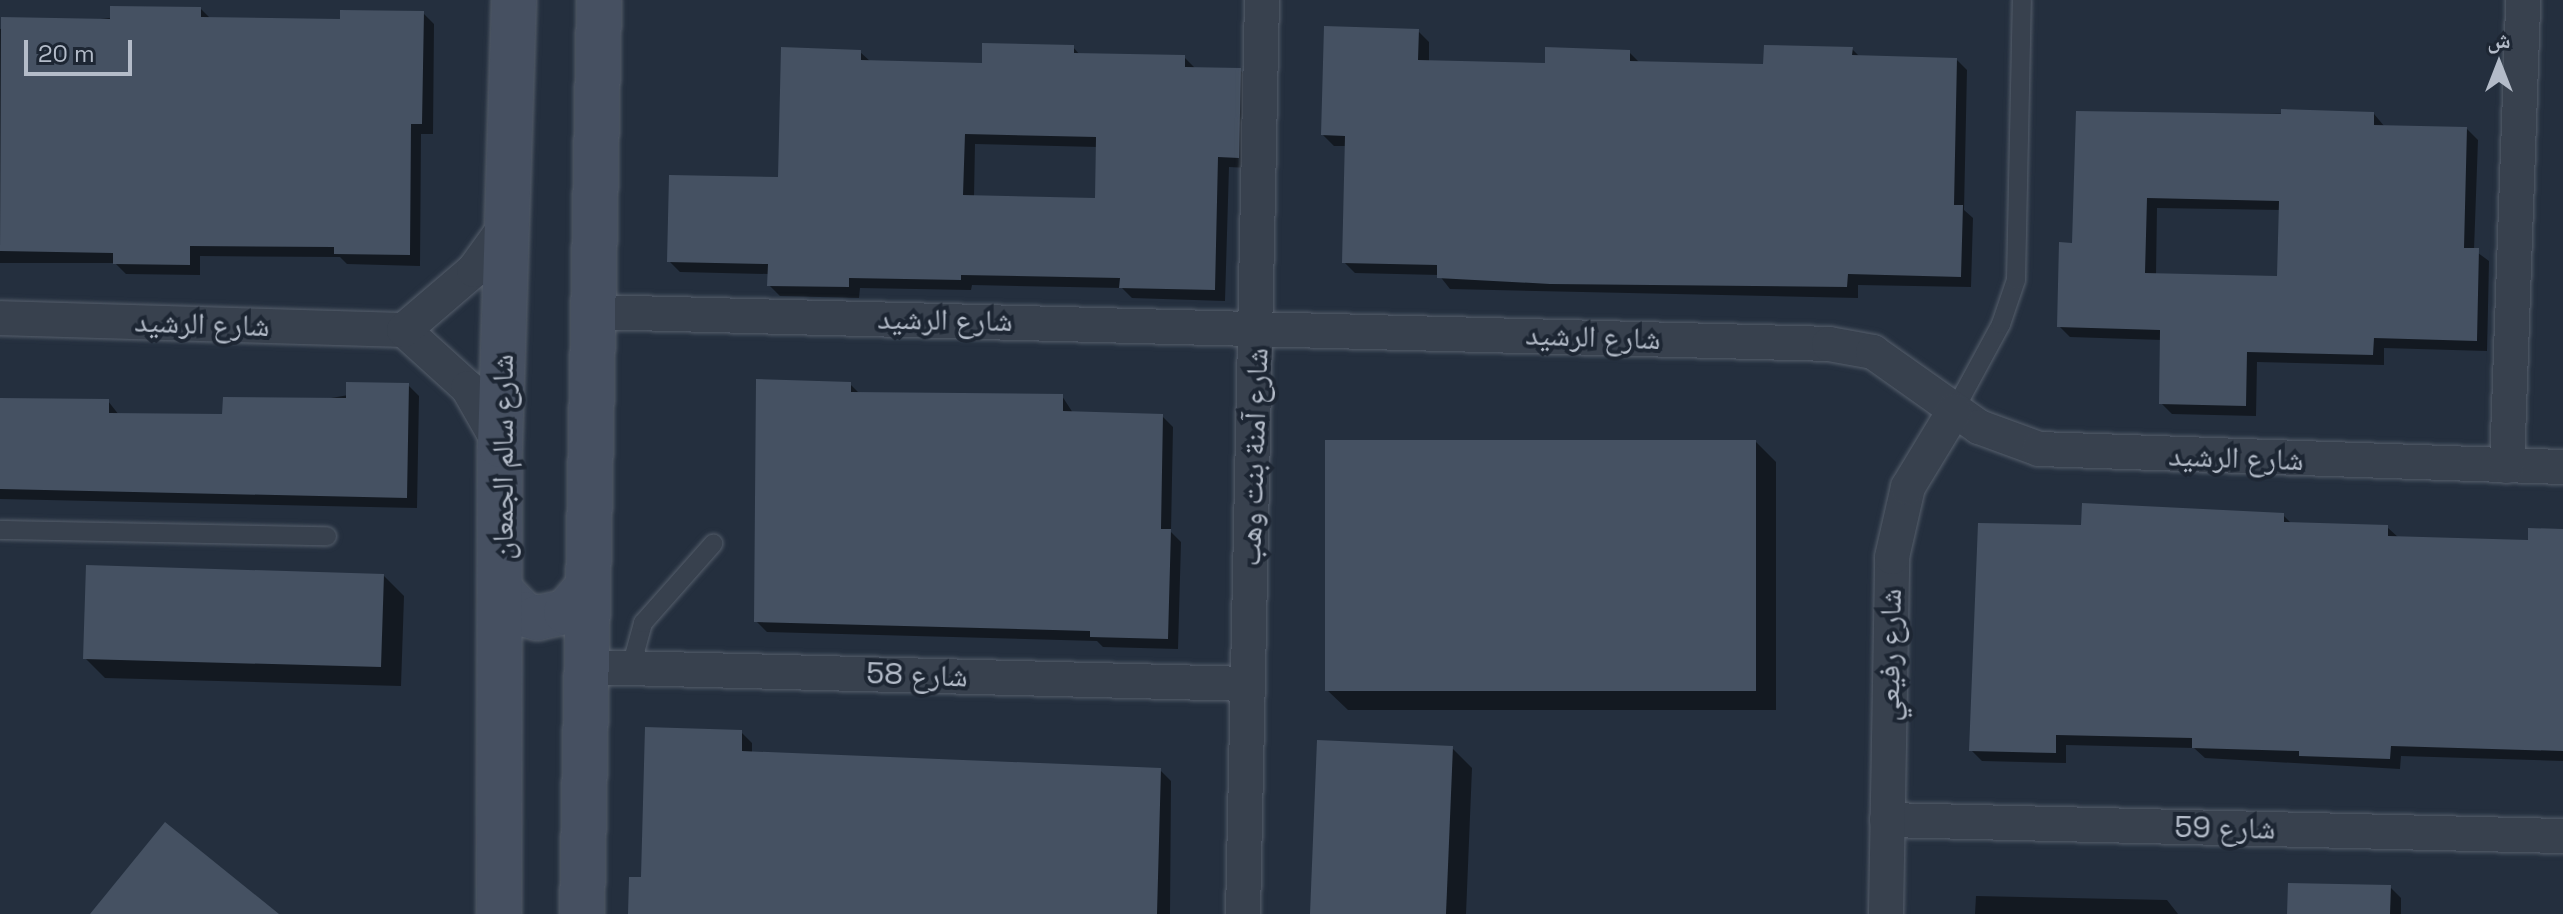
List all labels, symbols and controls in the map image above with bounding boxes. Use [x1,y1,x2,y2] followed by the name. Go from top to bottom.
[28,24,136,74] scale bar
[2459,24,2539,104] north arrow
[2487,26,2511,54] text: ش
[38,38,95,69] text: 20 m
[877,301,1013,339] street label: شارع الرشيد
[134,304,270,344] street label: شارع الرشيد
[1525,317,1661,357] street label: شارع الرشيد
[1232,347,1276,567] street label: شارع آمنة بنت وهب
[485,354,521,560] street label: شارع سالم الجمعان
[2168,438,2304,478] street label: شارع الرشيد
[1871,588,1909,722] street label: شارع رفيعي
[866,655,968,695] street label: شارع 58
[2174,809,2276,847] street label: شارع 59

